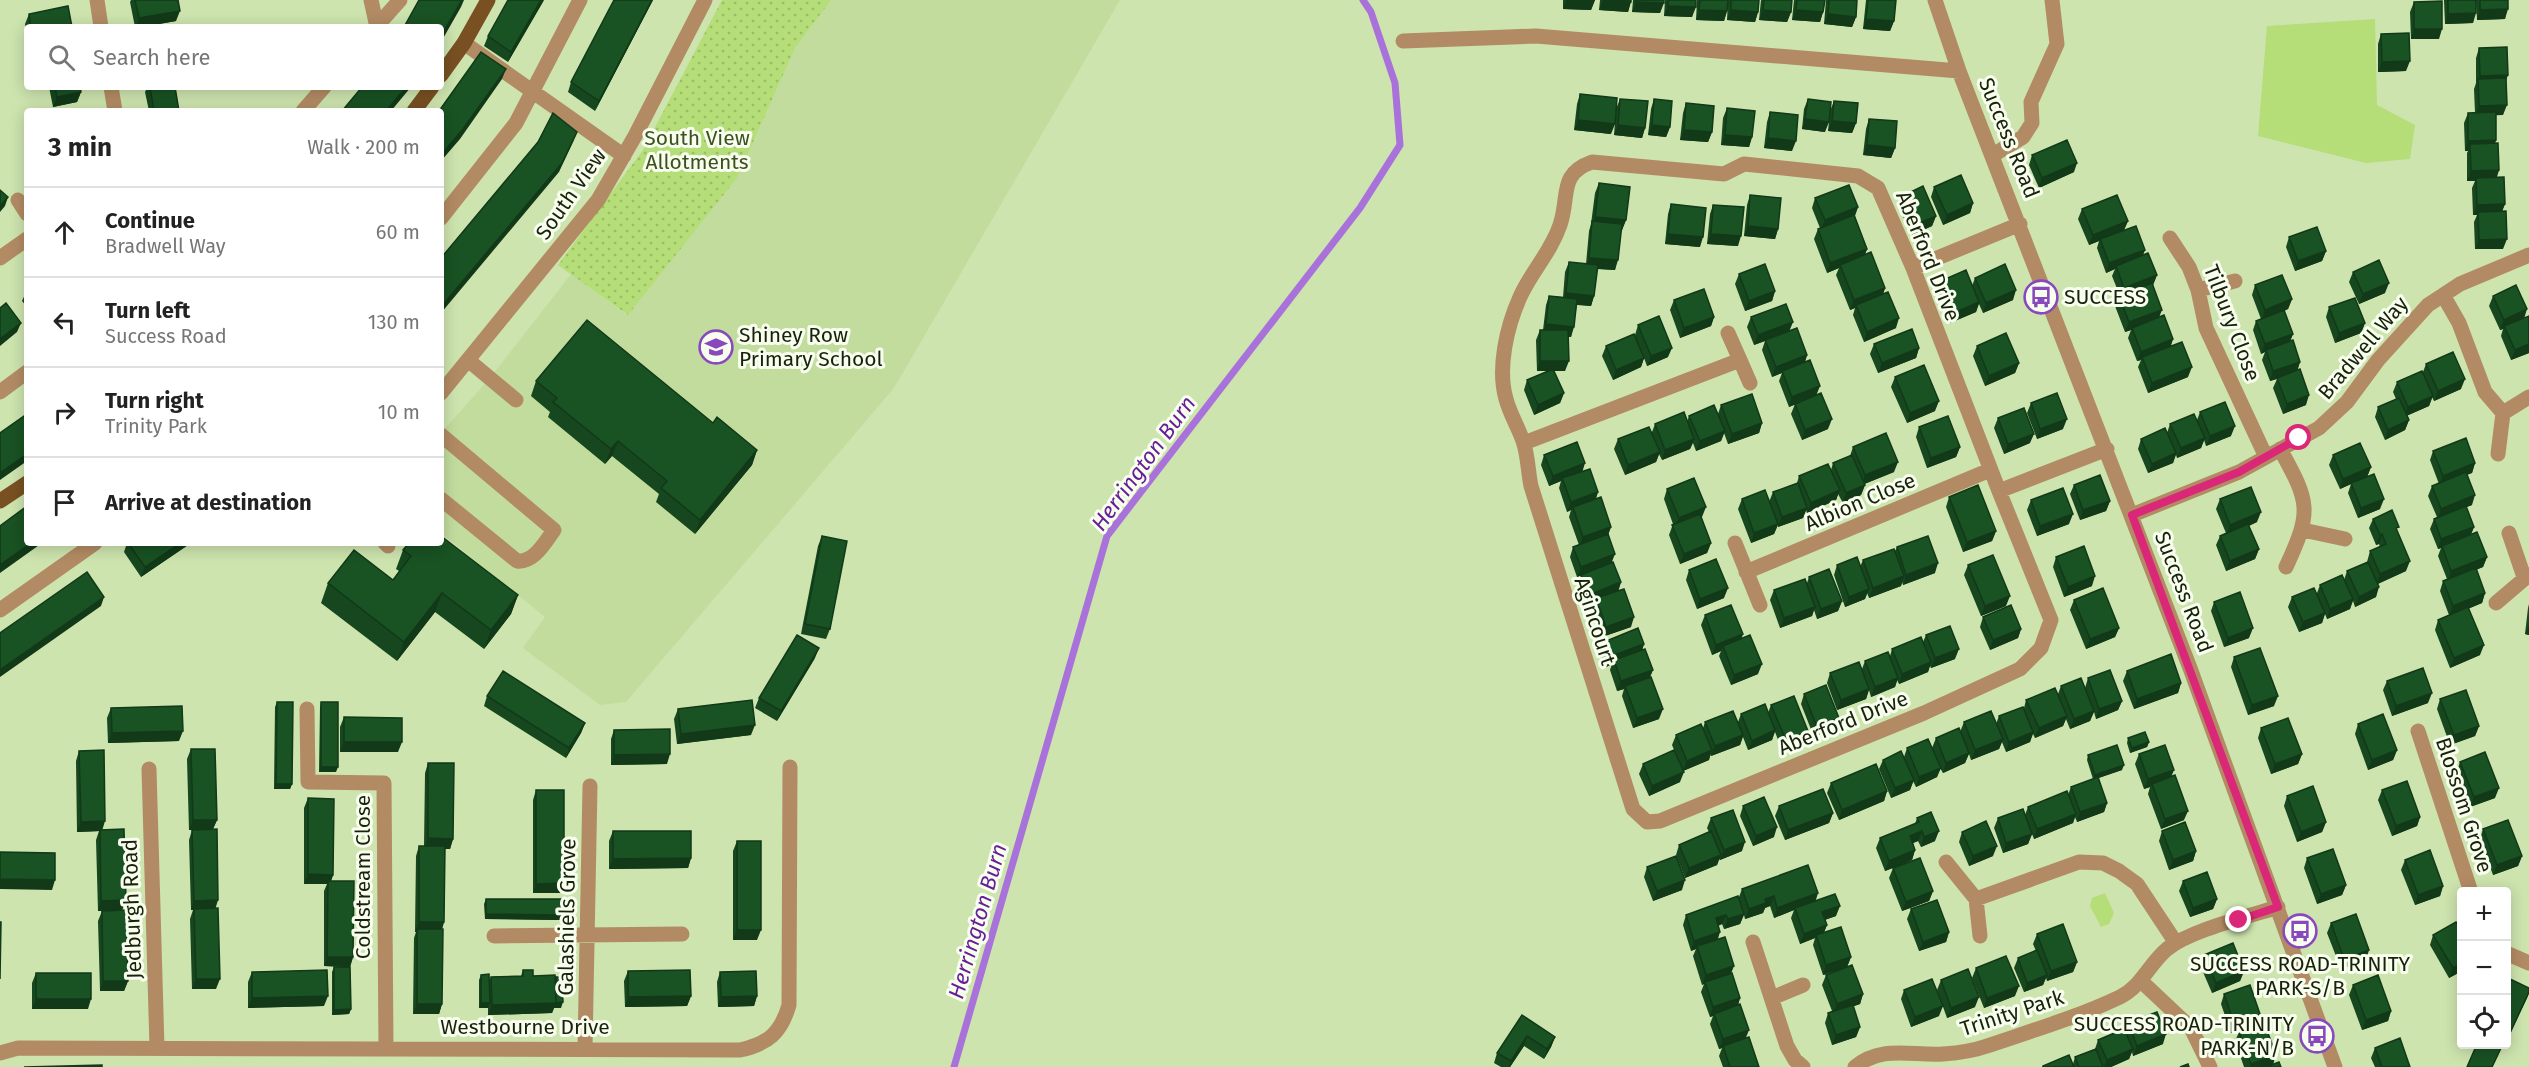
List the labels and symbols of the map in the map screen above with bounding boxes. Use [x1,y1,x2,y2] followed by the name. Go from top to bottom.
[1973,74,2045,202] street label: Success Road
[644,125,750,175] park label: South View Allotments
[530,143,612,245] street label: South View
[1890,187,1966,325] street label: Aberford Drive
[2198,261,2266,385] street label: Tilbury Close
[2023,279,2059,315] bus stop icon: SUCCESS
[2064,284,2146,310] place label: SUCCESS
[2312,291,2414,405] street label: Bradwell Way
[739,322,883,372] place label: Shiney Row Primary School
[698,329,734,365] school or university icon: Shiney Row Primary School
[1085,391,1201,536] water label: Herrington Burn
[2285,424,2311,450] route start
[1801,467,1919,537] street label: Albion Close
[2149,528,2219,656] street label: Success Road
[1569,574,1622,669] street label: Agincourt
[1774,685,1912,761] street label: Aberford Drive
[2430,734,2498,876] street label: Blossom Grove
[350,795,376,959] street label: Coldstream Close
[553,838,581,996] street label: Galashiels Grove
[117,839,147,979] street label: Jedburgh Road
[942,840,1013,1002] water label: Herrington Burn
[2225,906,2251,932] route end
[2282,913,2318,949] bus stop icon: SUCCESS ROAD-TRINITY PARK-S/B
[2190,951,2411,1001] place label: SUCCESS ROAD-TRINITY PARK-S/B
[1957,984,2067,1042] street label: Trinity Park
[2074,1011,2294,1061] place label: SUCCESS ROAD-TRINITY PARK-N/B
[440,1014,610,1040] street label: Westbourne Drive
[2299,1018,2335,1054] bus stop icon: SUCCESS ROAD-TRINITY PARK-N/B

